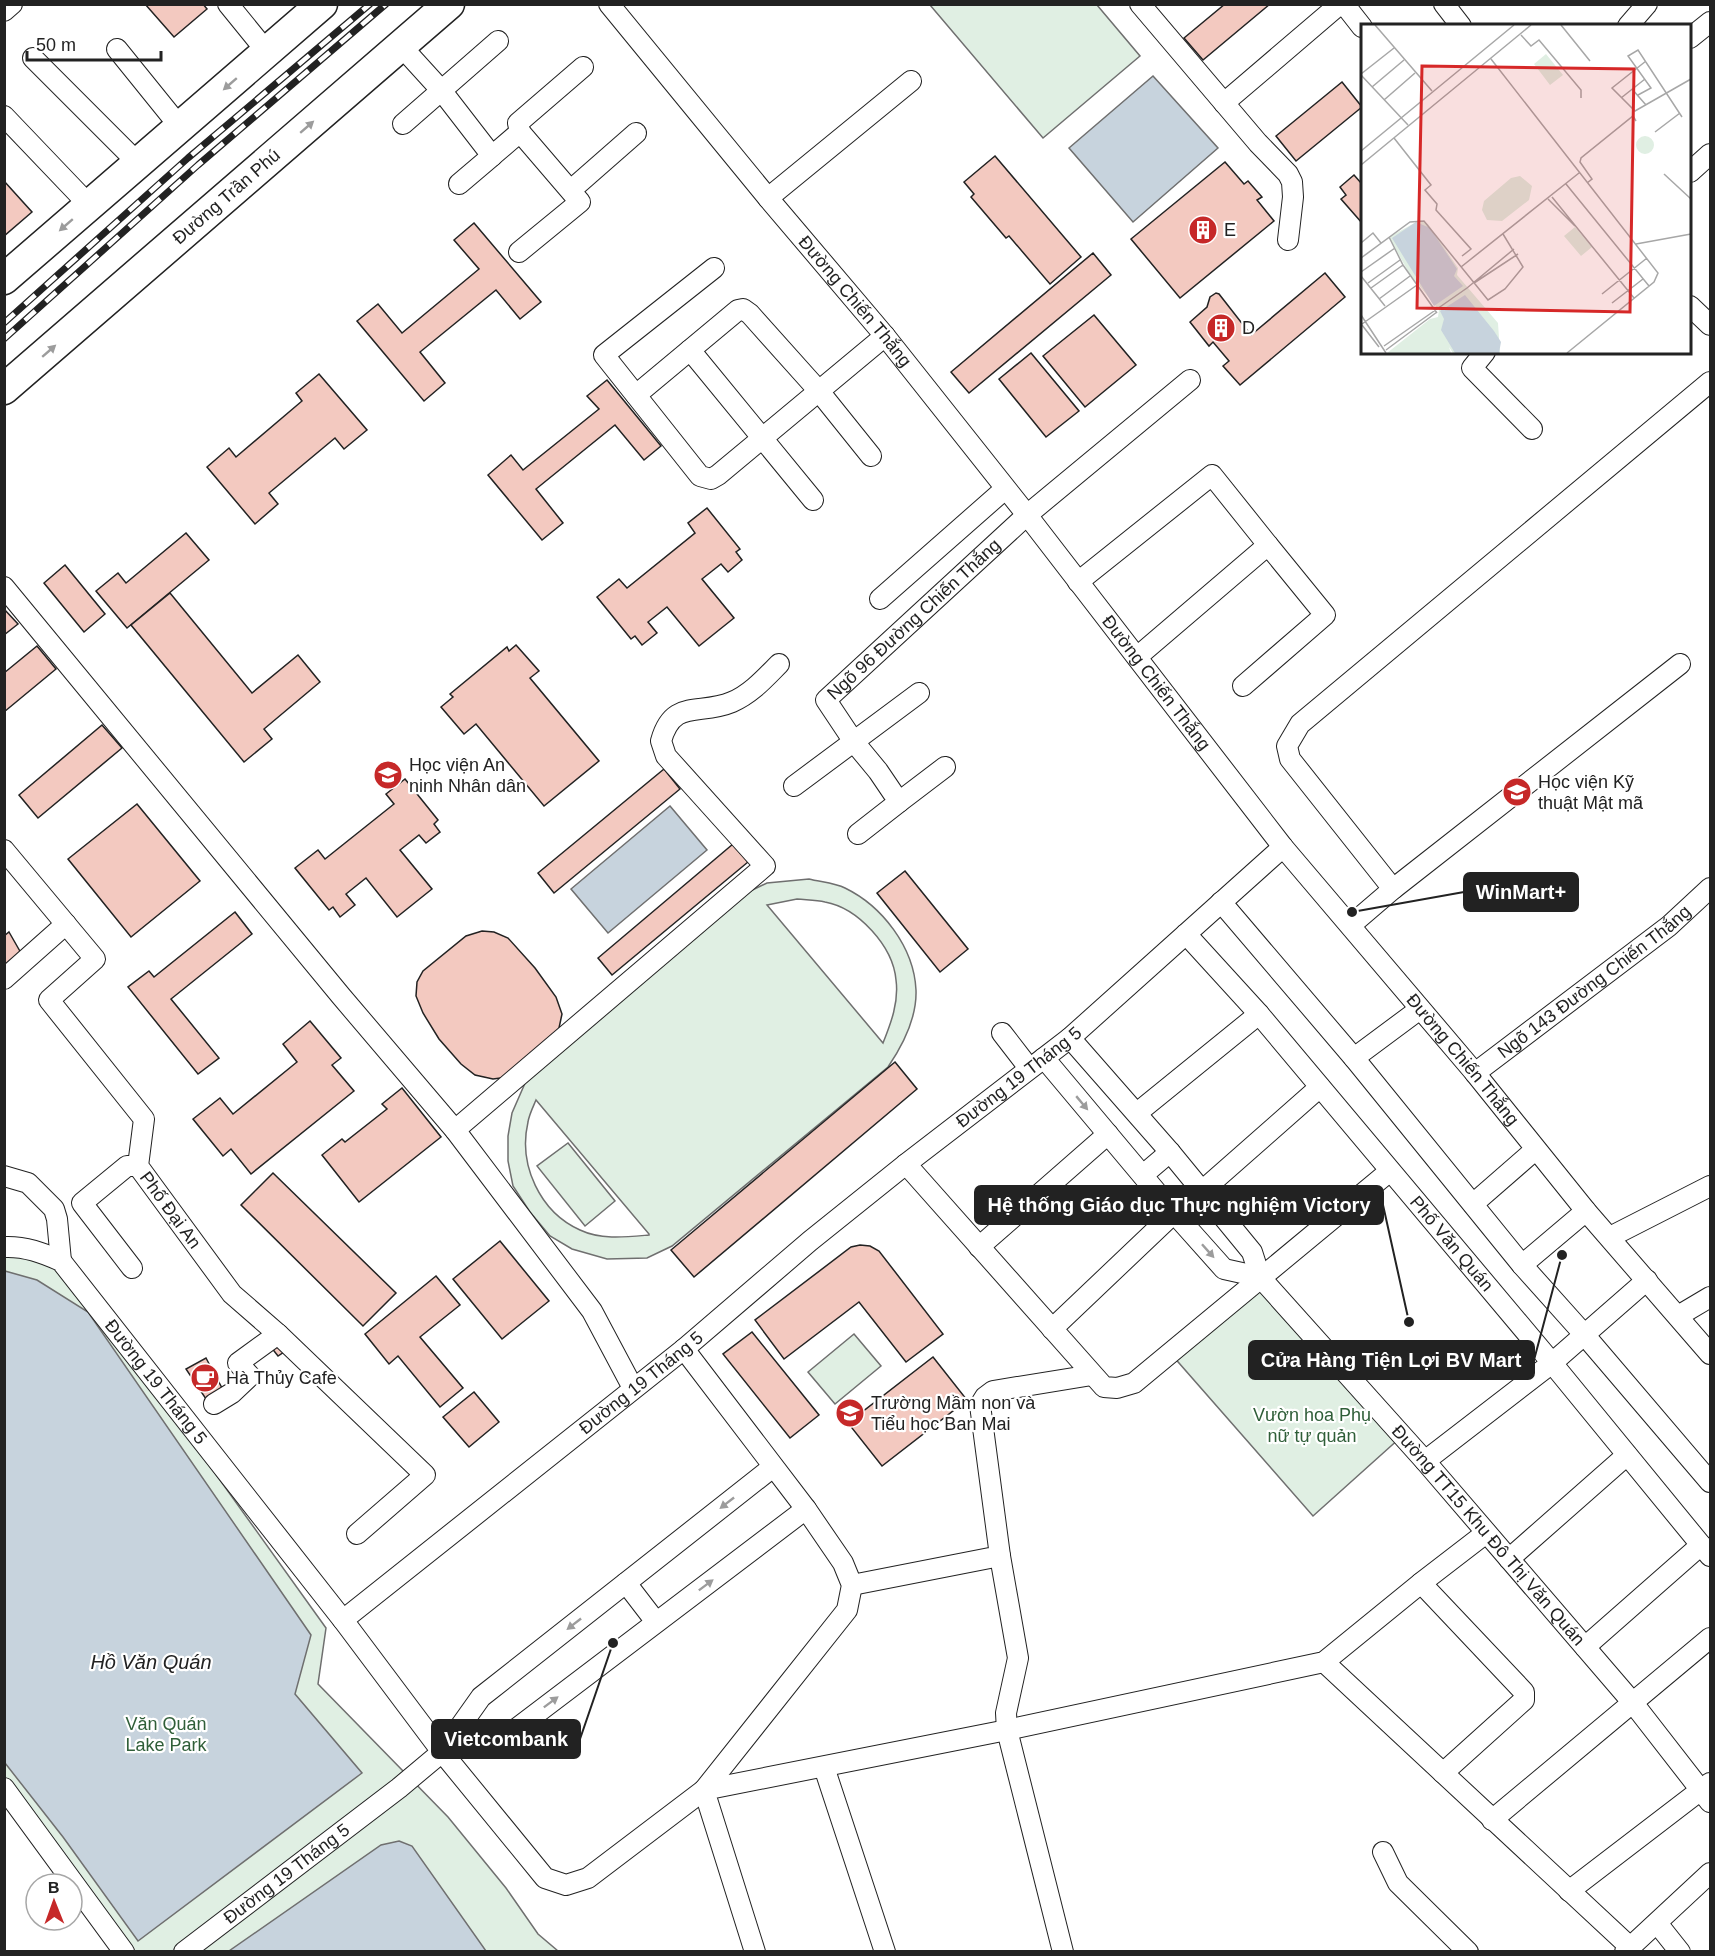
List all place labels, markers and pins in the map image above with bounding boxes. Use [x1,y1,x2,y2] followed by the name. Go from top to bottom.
[1187,214,1219,246] building icon: E
[1224,220,1236,240] place label: E
[1205,312,1237,344] building icon: D
[1242,318,1255,338] place label: D
[409,755,526,796] place label: Học viện An ninh Nhân dân
[372,759,404,791] school or university icon: Học viện An ninh Nhân dân
[1538,772,1644,813] place label: Học viện Kỹ thuật Mật mã
[1501,776,1533,808] school or university icon: Học viện Kỹ thuật Mật mã
[1464,873,1578,911] callout: WinMart+
[975,1186,1383,1224] callout: Hệ thống Giáo dục Thực nghiệm Victory
[1249,1341,1534,1379] callout: Cửa Hàng Tiện Lợi BV Mart
[189,1362,221,1394] cafe icon: Hà Thủy Cafe
[226,1368,337,1388] place label: Hà Thủy Cafe
[871,1393,1036,1434] place label: Trường Mầm non và Tiểu học Ban Mai
[834,1397,866,1429] school or university icon: Trường Mầm non và Tiểu học Ban Mai
[432,1720,580,1758] callout: Vietcombank

